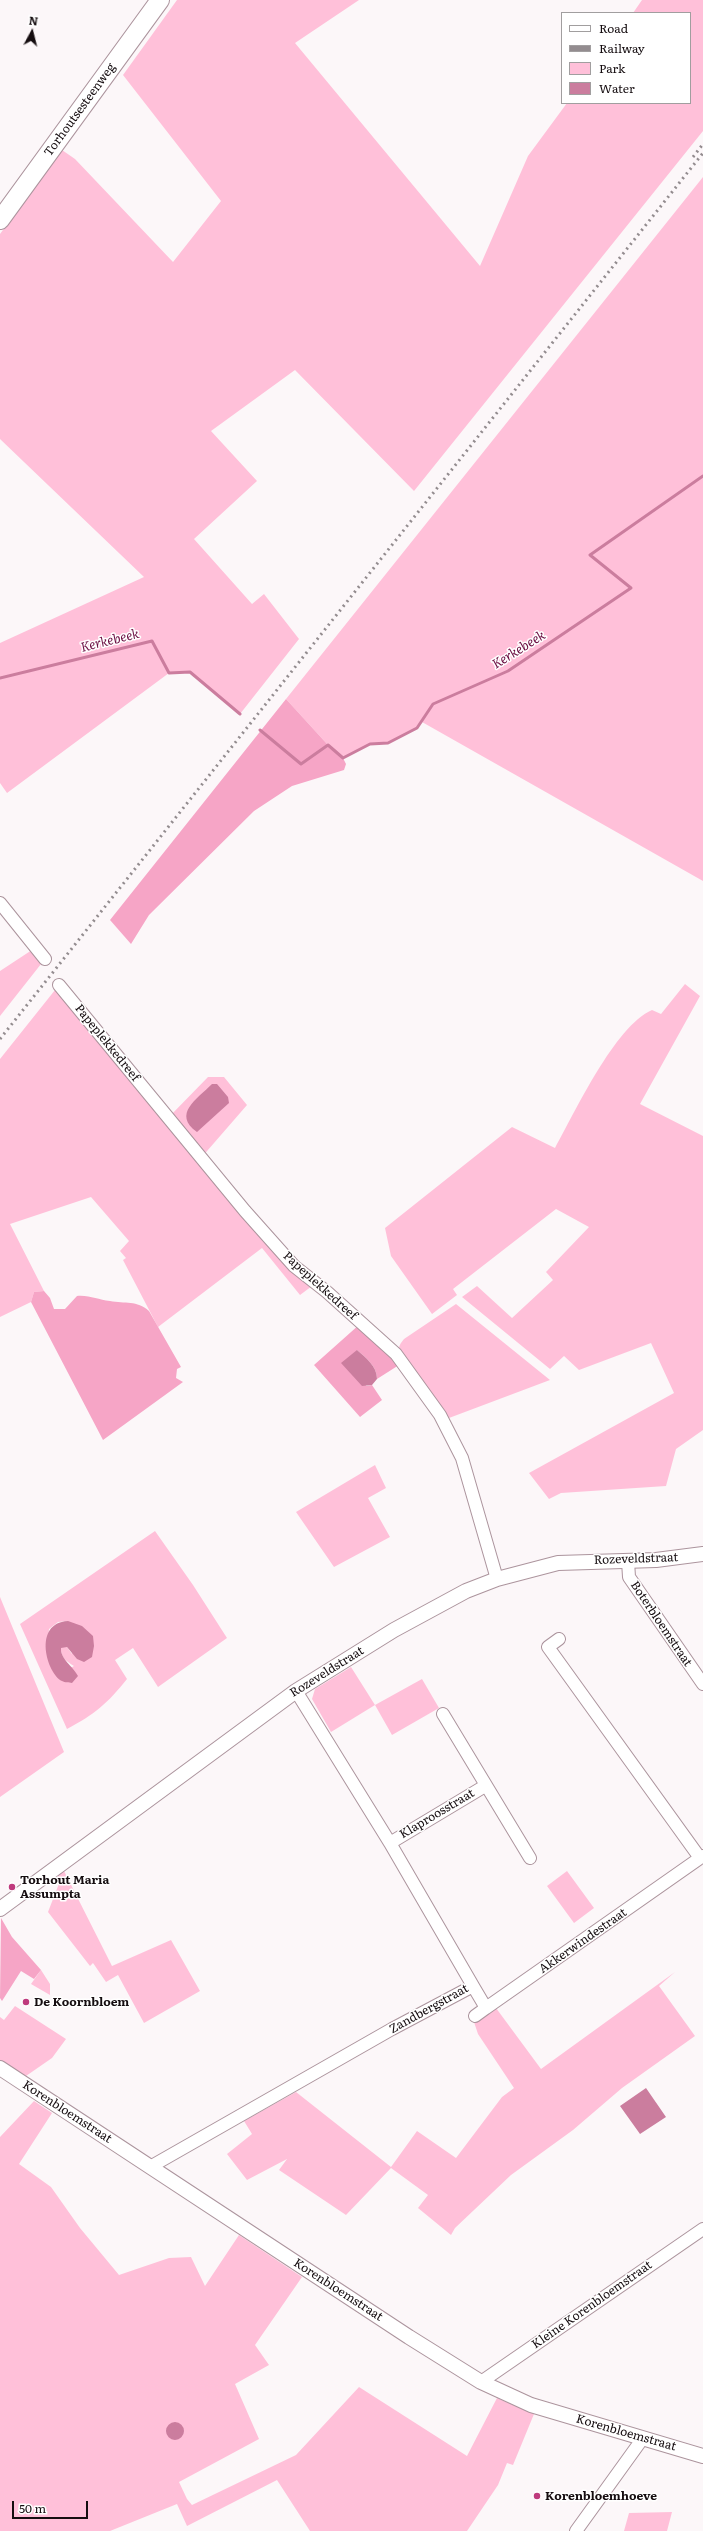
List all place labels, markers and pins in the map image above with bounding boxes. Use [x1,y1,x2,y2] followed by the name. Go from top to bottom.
[20,1873,109,1901] place label: Torhout Maria Assumpta
[7,1882,17,1892] marker: Torhout Maria Assumpta
[34,1995,129,2009] place label: De Koornbloem
[21,1997,31,2007] marker: De Koornbloem
[545,2489,657,2503] place label: Korenbloemhoeve
[532,2491,542,2501] marker: Korenbloemhoeve

